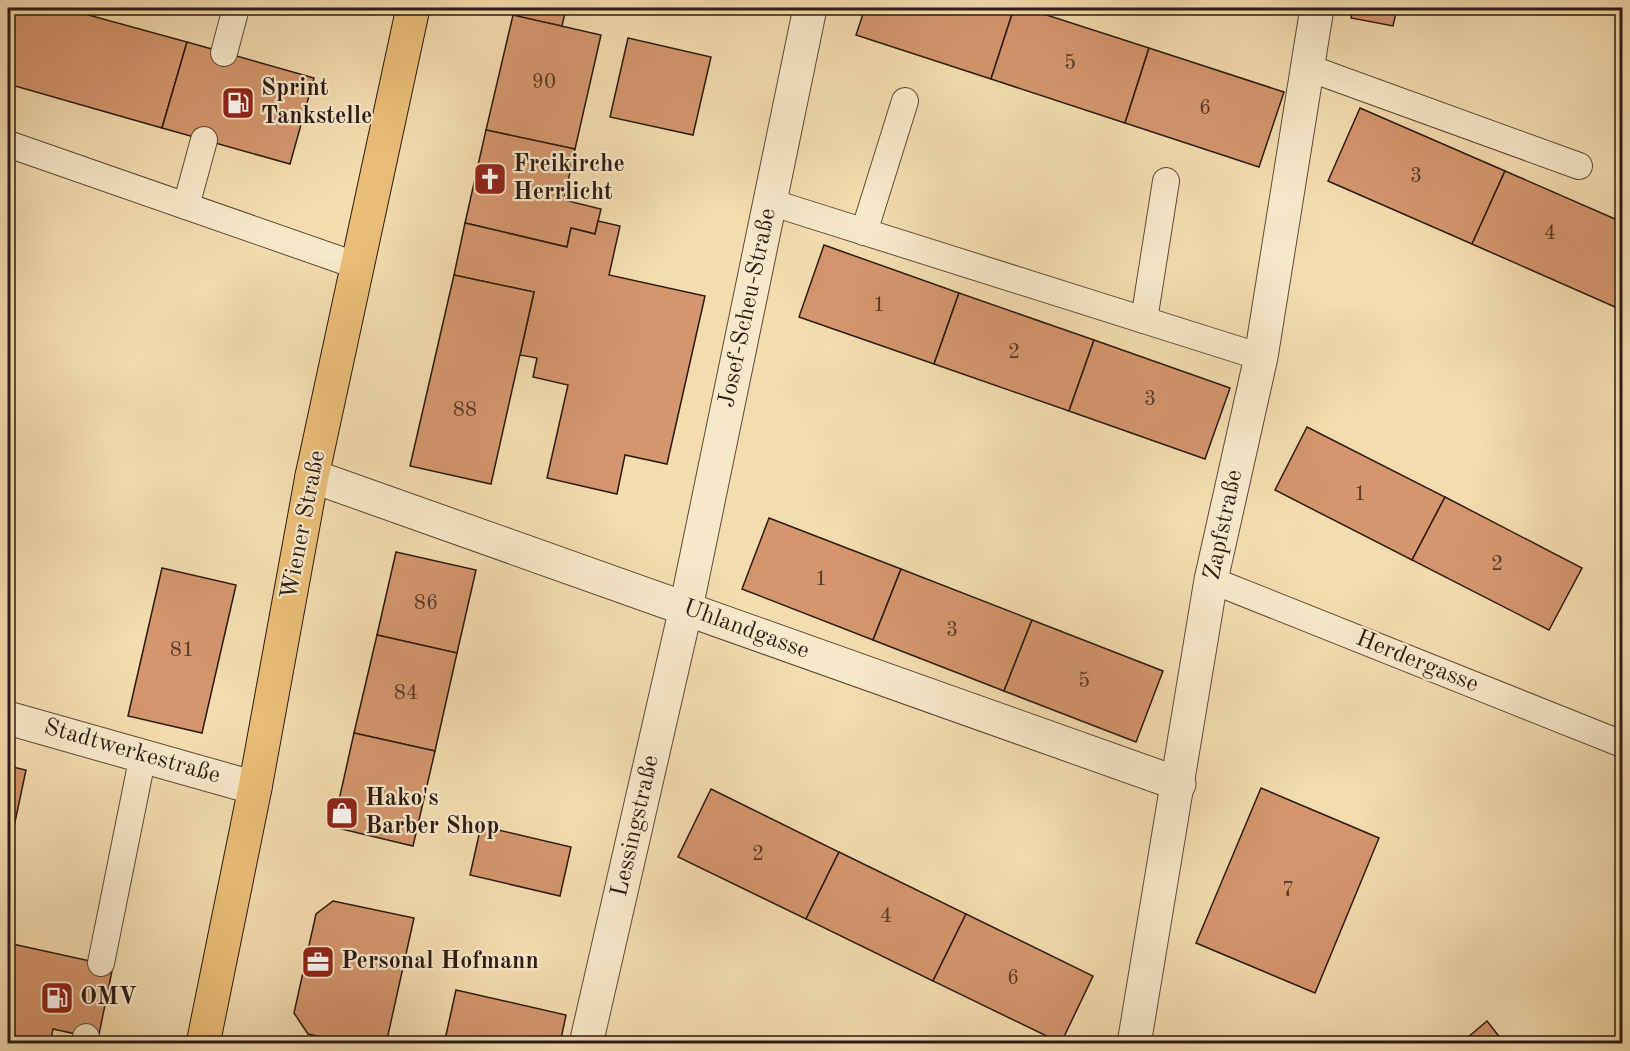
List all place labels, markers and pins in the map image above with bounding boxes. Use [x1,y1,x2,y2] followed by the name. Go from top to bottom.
[261,77,372,129] place label: Sprint Tankstelle
[220,85,256,121] fuel station icon: Sprint Tankstelle
[513,153,625,205] place label: Freikirche Herrlicht
[472,161,508,197] church icon: Freikirche Herrlicht
[365,787,499,839] place label: Hako's Barber Shop
[324,795,360,831] shop icon: Hako's Barber Shop
[300,944,336,980] office icon: Personal Hofmann
[341,950,539,974] place label: Personal Hofmann
[39,980,75,1016] fuel station icon: OMV
[80,986,137,1010] place label: OMV

